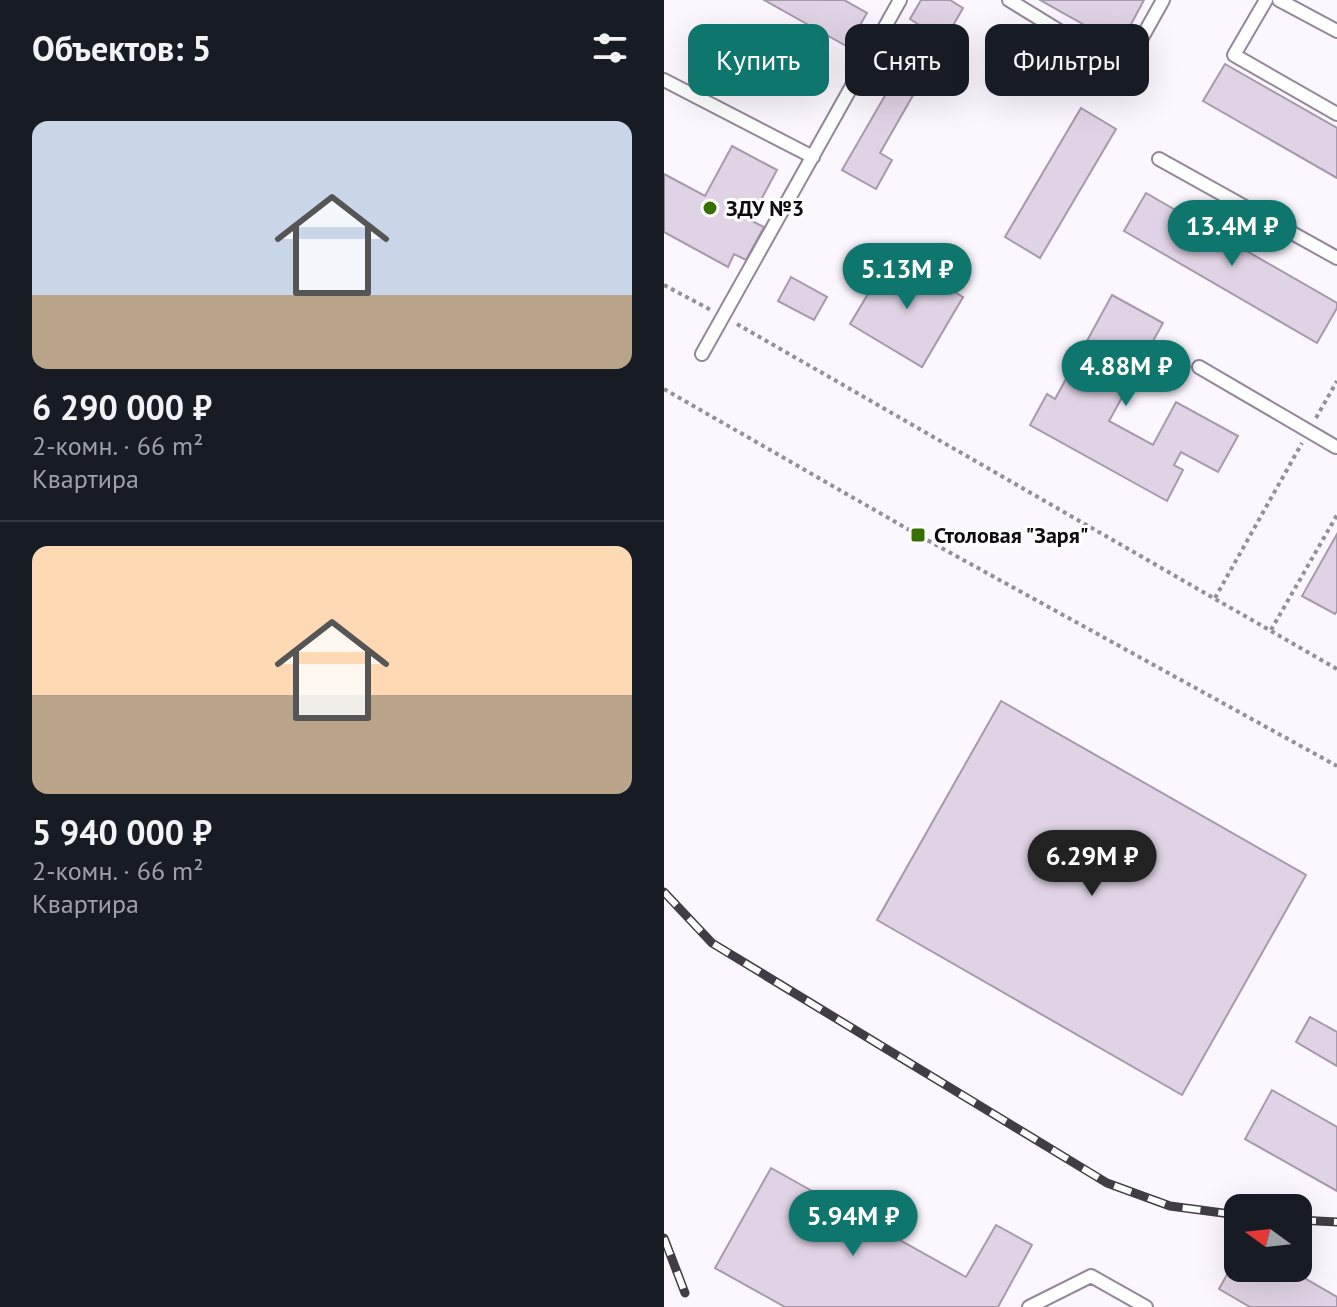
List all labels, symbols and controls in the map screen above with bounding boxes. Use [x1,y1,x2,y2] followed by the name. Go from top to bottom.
[688,24,829,96] chip: Купить
[845,24,969,96] chip: Снять
[985,24,1149,96] chip: Фильтры
[32,26,211,70] text: Объектов: 5
[588,26,632,70] icon: filters
[260,173,404,317] icon: home
[726,194,804,222] place label: ЗДУ №3
[701,199,719,217] marker: ЗДУ №3
[1158,200,1306,268] pin: 13.4M ₽
[1186,209,1278,242] text: 13.4M ₽
[833,243,981,311] pin: 5.13M ₽
[861,252,953,285] text: 5.13M ₽
[1052,340,1200,408] pin: 4.88M ₽
[1080,349,1172,382] text: 4.88M ₽
[32,385,212,429] text: 6 290 000 ₽
[32,429,203,462] text: 2-комн. · 66 m²
[32,462,139,495] text: Квартира
[934,521,1089,549] place label: Столовая "Заря"
[909,526,927,544] marker: Столовая "Заря"
[260,598,404,742] icon: home
[32,810,212,854] text: 5 940 000 ₽
[1018,830,1166,898] pin: 6.29M ₽
[1046,839,1138,872] text: 6.29M ₽
[32,854,203,887] text: 2-комн. · 66 m²
[32,887,139,920] text: Квартира
[779,1190,927,1258] pin: 5.94M ₽
[1224,1194,1312,1282] north arrow
[1224,1194,1312,1282] map controls
[807,1199,899,1232] text: 5.94M ₽

